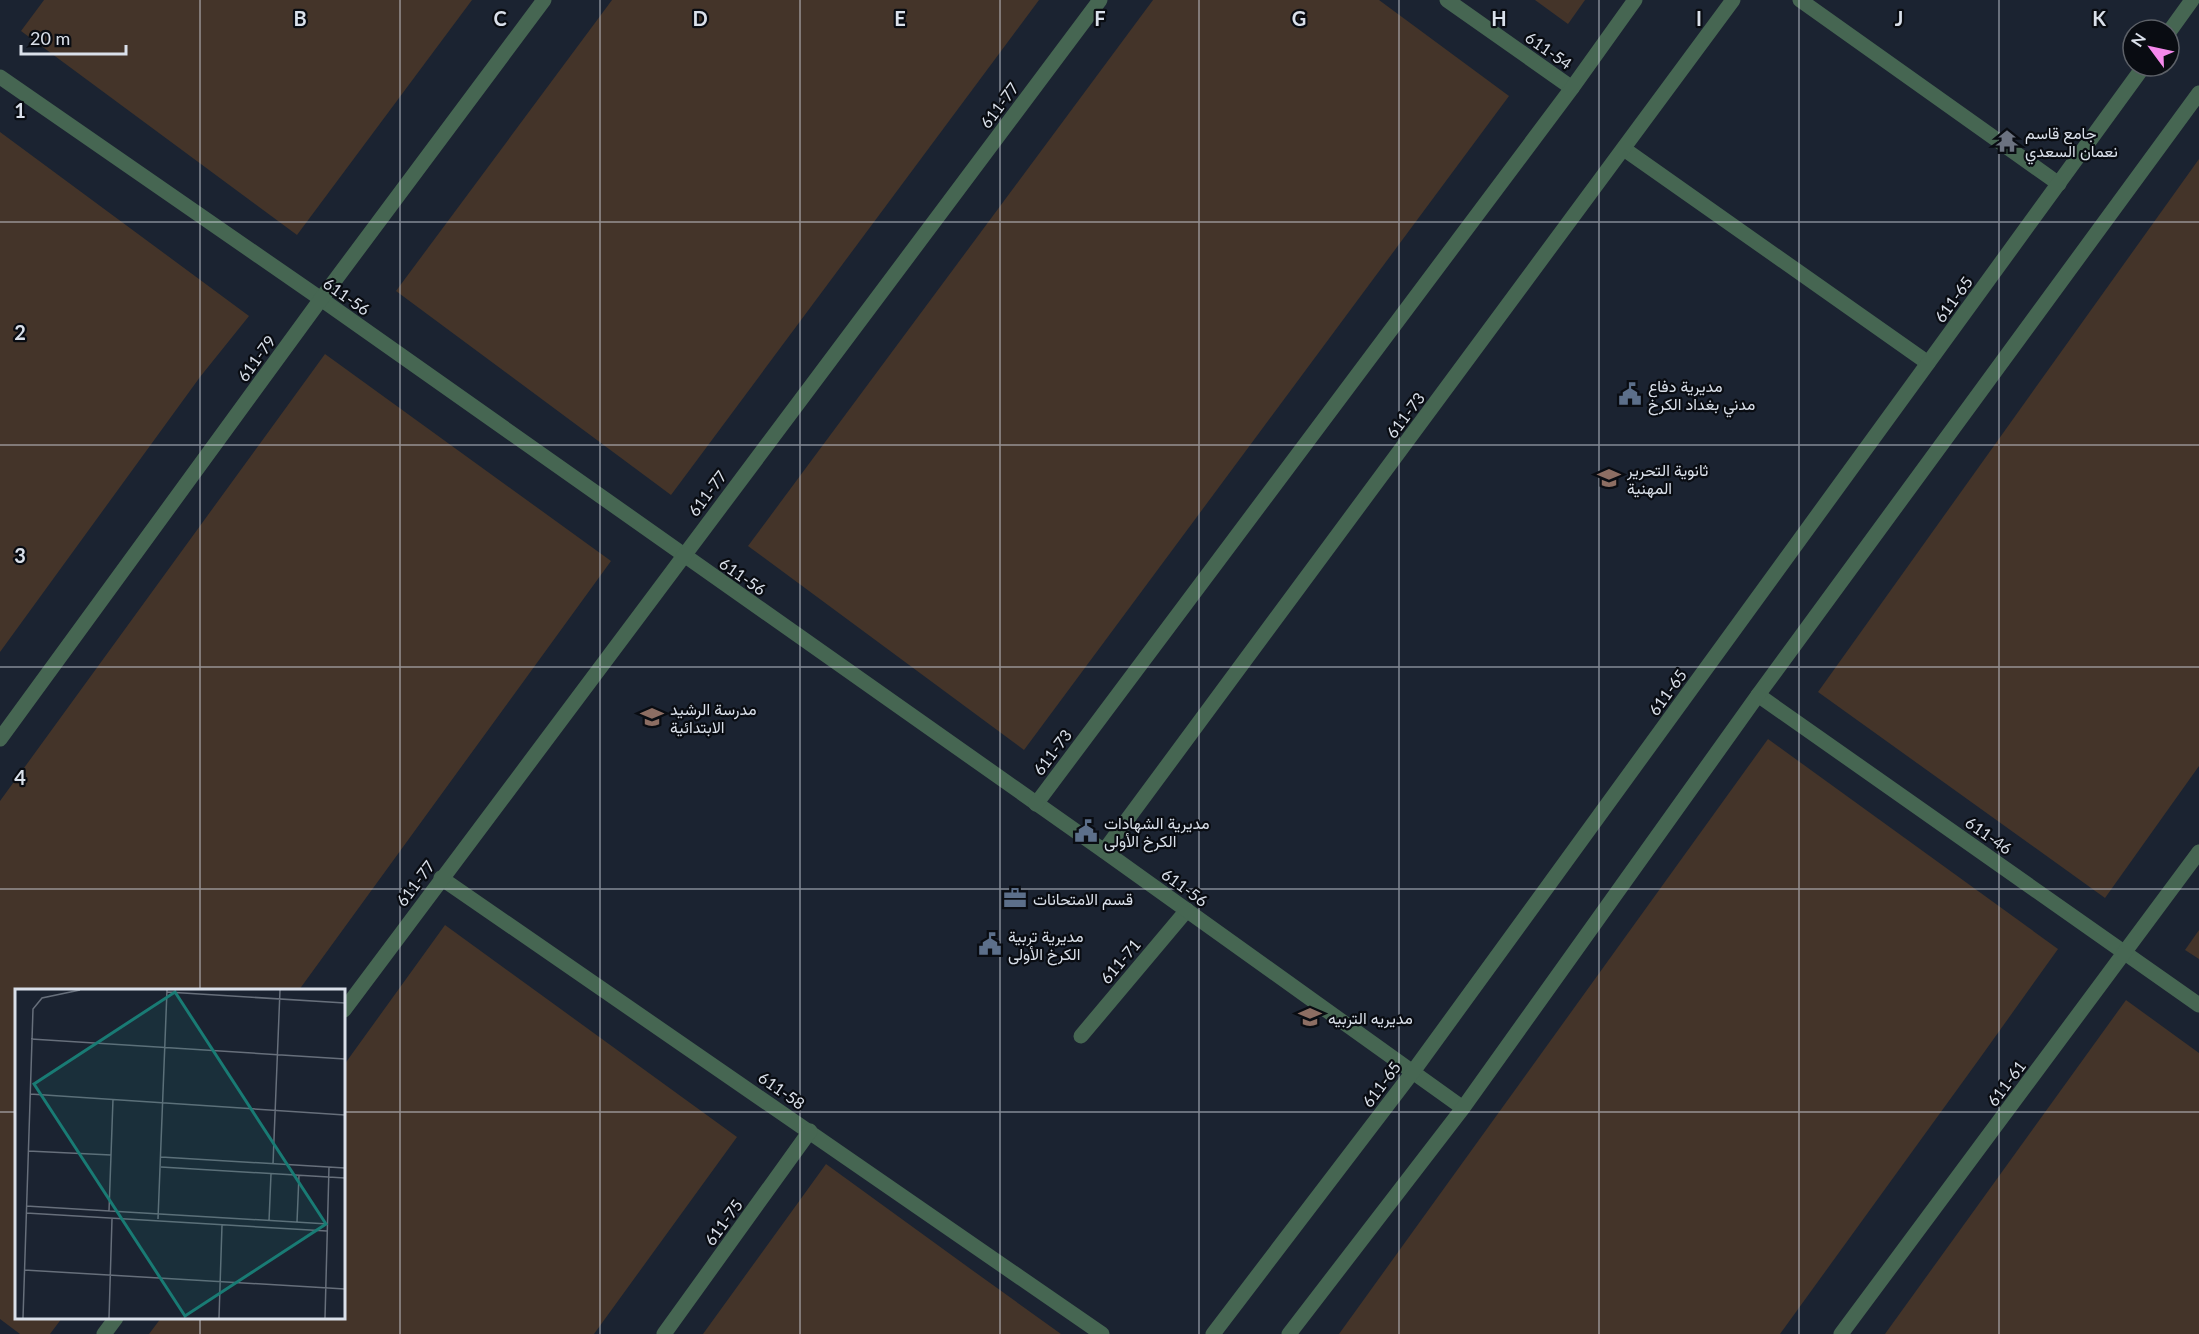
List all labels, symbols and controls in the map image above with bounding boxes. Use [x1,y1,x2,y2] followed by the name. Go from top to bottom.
[293,6,307,30] text: B
[493,6,507,30] text: C
[692,6,708,30] text: D
[894,6,906,30] text: E
[1094,6,1106,30] text: F
[1292,6,1306,30] text: G
[1491,6,1507,30] text: H
[1696,6,1702,30] text: I
[1895,6,1903,30] text: J
[2092,6,2106,30] text: K
[21,18,126,56] scale bar
[2121,18,2181,78] north arrow
[30,27,70,49] text: 20 m
[1522,27,1576,73] street label: 611-54
[2127,29,2149,50] text: N
[976,78,1022,132] street label: 611-77
[14,98,26,122] text: 1
[2025,123,2118,165] place label: جامع قاسم نعمان السعدي
[1994,128,2020,154] temple icon: جامع قاسم نعمان السعدي
[1930,272,1976,326] street label: 611-65
[320,273,374,319] street label: 611-56
[14,320,26,344] text: 2
[233,331,279,385] street label: 611-79
[1648,376,1755,418] place label: مديرية دفاع مدني بغداد الكرخ
[1617,381,1643,407] public building icon: مديرية دفاع مدني بغداد الكرخ
[1382,388,1428,442] street label: 611-73
[1626,460,1708,499] place label: ثانوية التحرير المهنية
[1596,465,1622,491] school or university icon: ثانوية التحرير المهنية
[684,466,730,520] street label: 611-77
[14,543,26,567] text: 3
[716,553,770,599] street label: 611-56
[1644,665,1690,719] street label: 611-65
[670,699,756,737] place label: مدرسة الرشيد الابتدائية
[639,704,665,730] school or university icon: مدرسة الرشيد الابتدائية
[1029,725,1075,779] street label: 611-73
[14,765,26,789] text: 4
[1962,812,2016,858] street label: 611-46
[1104,813,1209,853] place label: مديرية الشهادات الكرخ الأولى
[1073,818,1099,844] public building icon: مديرية الشهادات الكرخ الأولى
[392,856,438,910] street label: 611-77
[1158,864,1212,910] street label: 611-56
[1002,885,1028,911] office icon: قسم الامتحانات
[1033,889,1133,910] place label: قسم الامتحانات
[1008,926,1084,966] place label: مديرية تربية الكرخ الأولى
[977,931,1003,957] public building icon: مديرية تربية الكرخ الأولى
[1096,935,1144,987] street label: 611-71
[15,989,345,1319] inset map
[1297,1004,1323,1030] school or university icon: مديريه التربيه
[1328,1008,1413,1029] place label: مديريه التربيه
[1983,1056,2029,1110] street label: 611-61
[1358,1057,1404,1111] street label: 611-65
[755,1067,809,1113] street label: 611-58
[700,1195,746,1249] street label: 611-75

